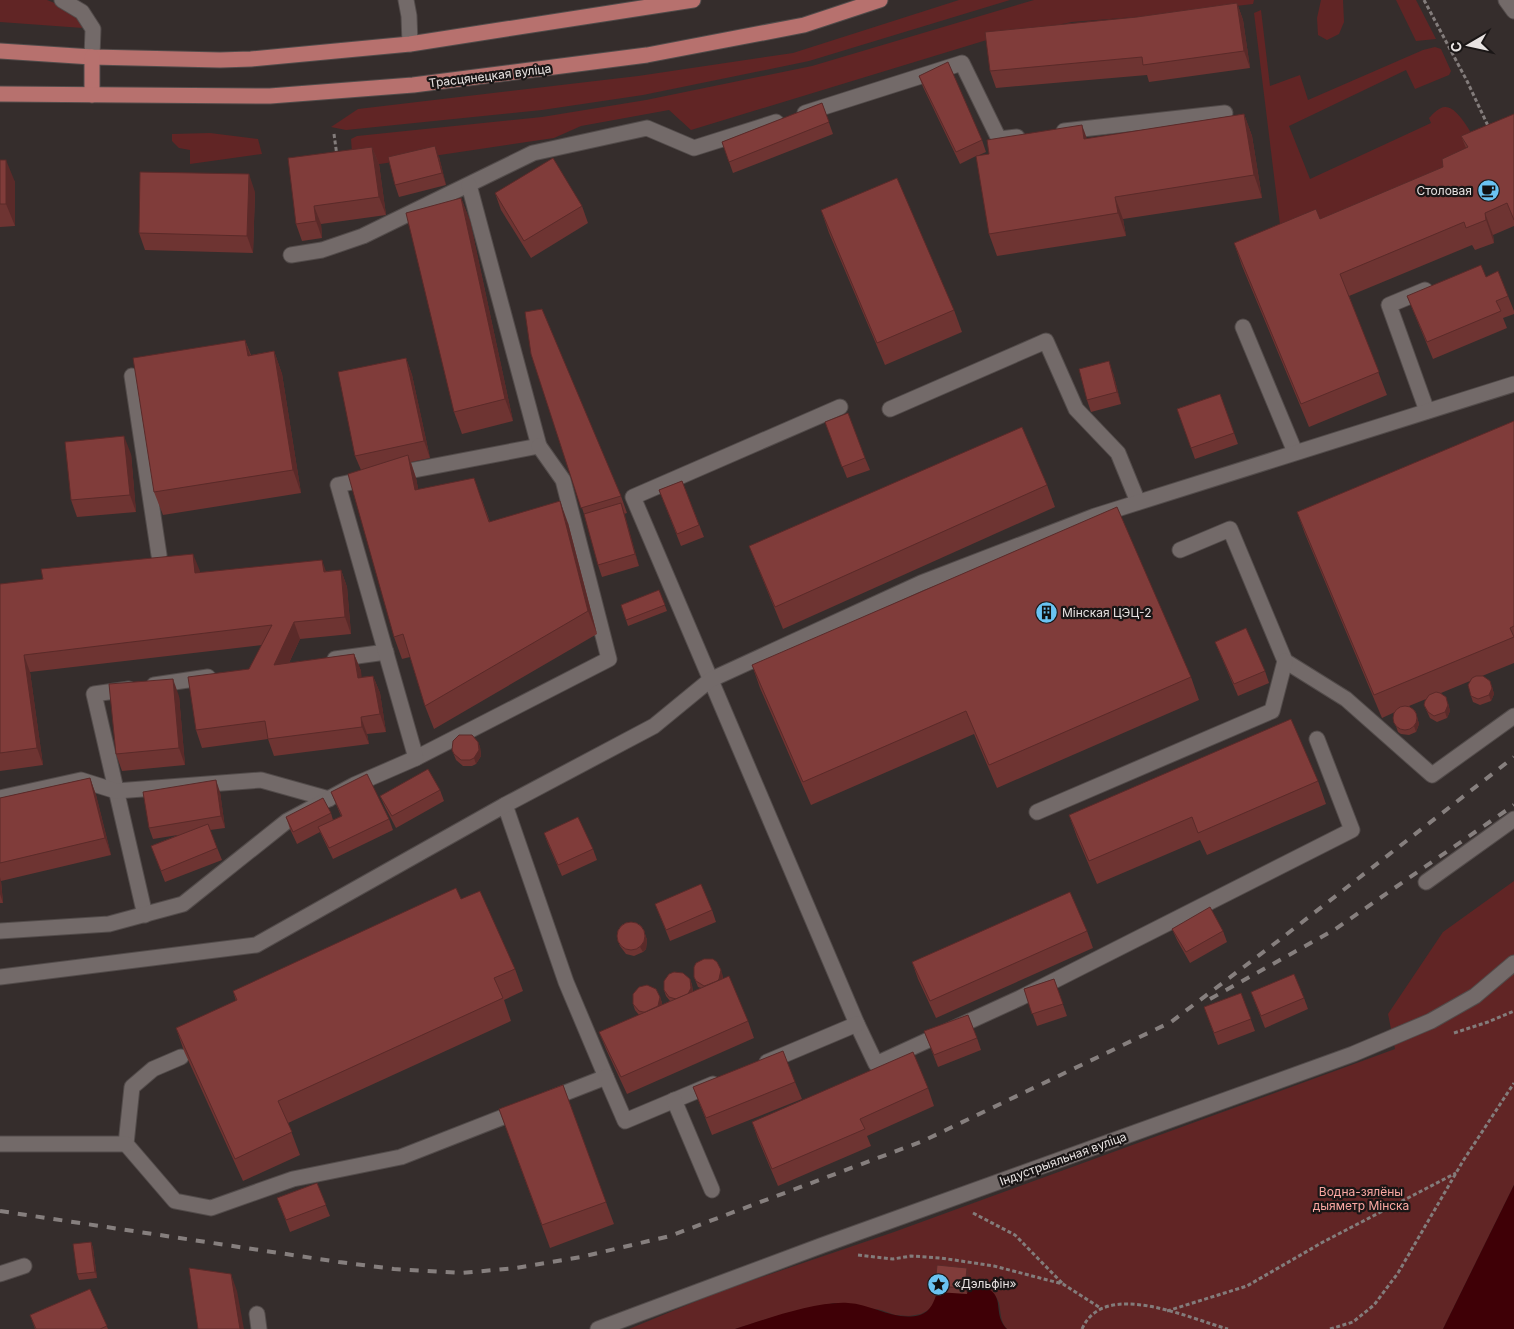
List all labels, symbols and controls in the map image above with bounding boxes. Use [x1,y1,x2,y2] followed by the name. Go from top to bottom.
[1444,20,1494,70] north arrow
[1446,41,1465,54] text: С
[428,61,552,90] street label: Трасцянецкая вуліца
[1476,179,1500,203] cafe icon: Столовая
[1416,183,1472,198] place label: Столовая
[1034,601,1058,625] building icon: Мінская ЦЭЦ-2
[1062,605,1151,620] place label: Мінская ЦЭЦ-2
[997,1129,1128,1188] street label: Індустрыяльная вуліца
[1313,1184,1409,1213] park label: Водна-зялёны дыяметр Мінска
[926,1272,950,1296] place icon: «Дэльфін»
[954,1276,1016,1291] place label: «Дэльфін»

